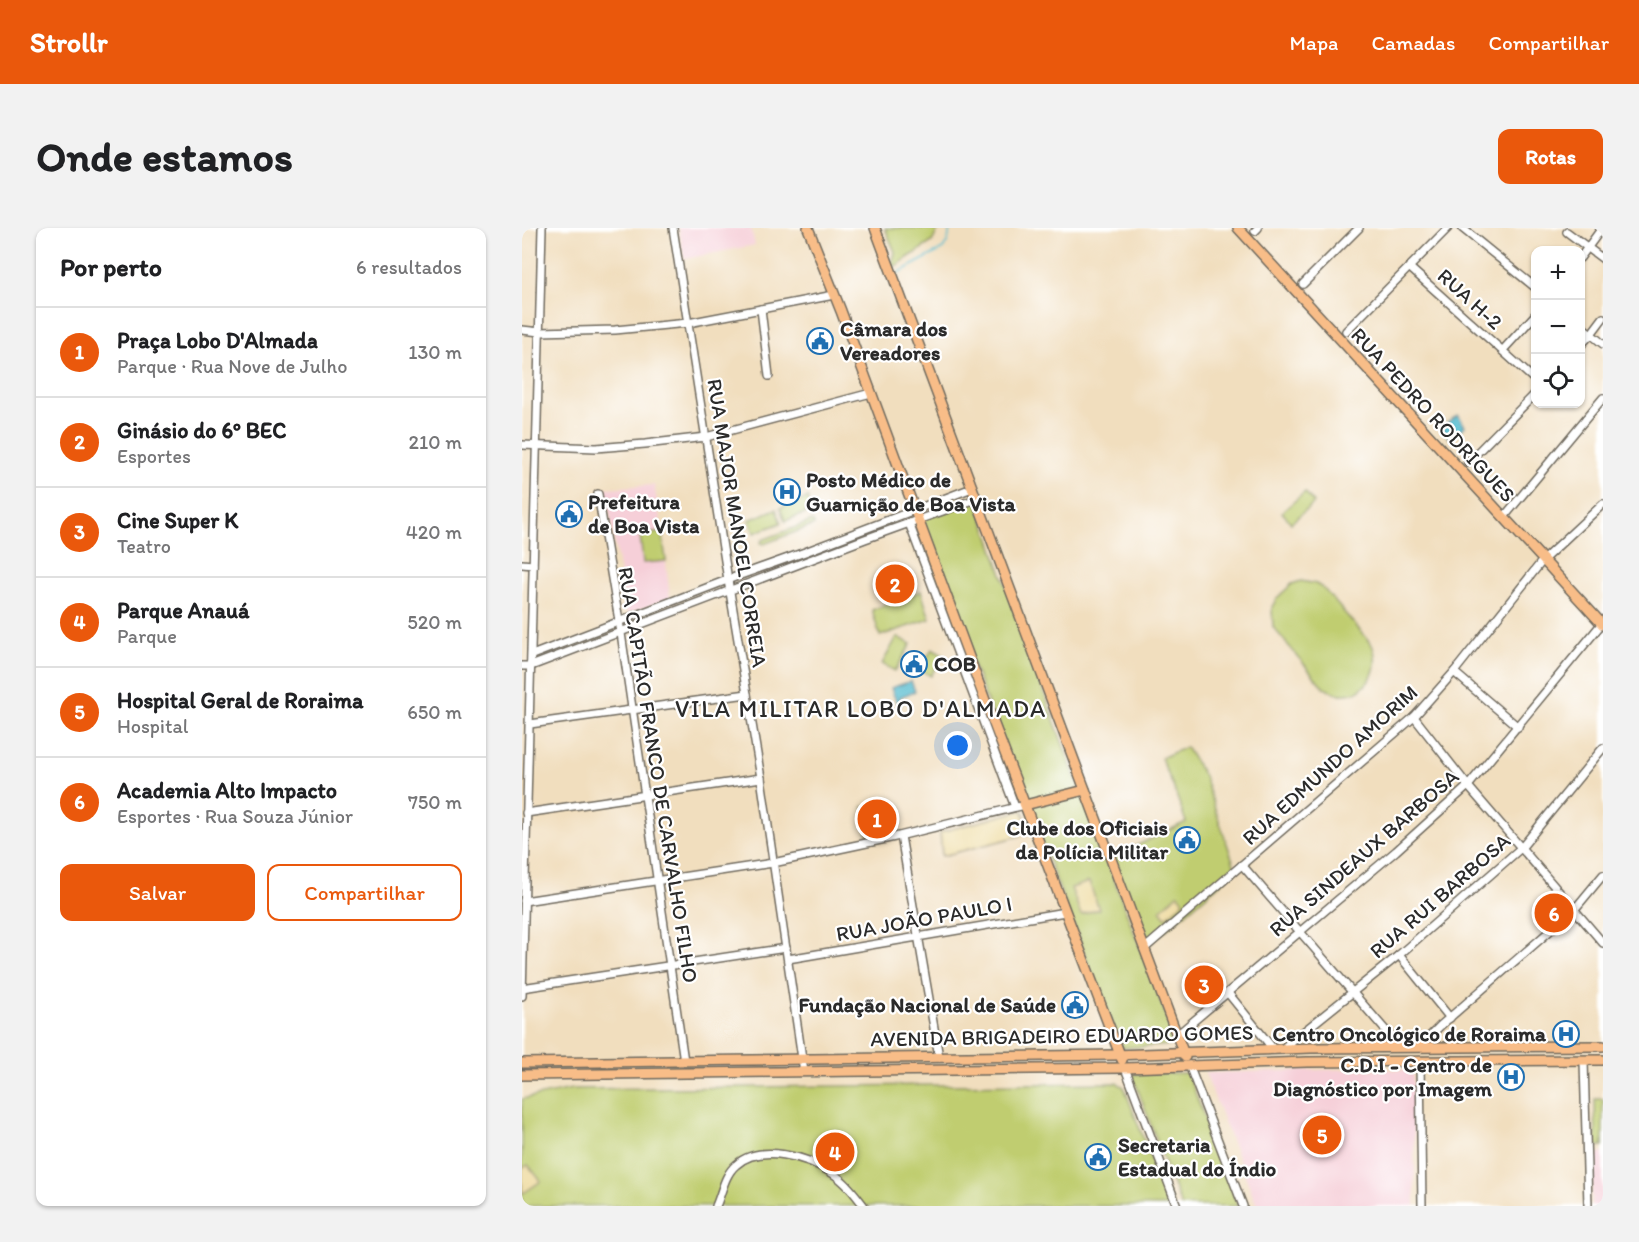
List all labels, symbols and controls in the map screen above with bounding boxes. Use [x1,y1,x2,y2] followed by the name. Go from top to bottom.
[30,25,108,59] text: Strollr
[1290,30,1338,55] text: Mapa
[1371,30,1455,55] text: Camadas
[1488,30,1609,55] text: Compartilhar
[1498,129,1603,184] button: Rotas
[36,131,293,182] text: Onde estamos
[1531,246,1585,408] map controls
[1531,246,1585,300] button: +
[60,251,162,283] text: Por perto
[356,255,462,279] text: 6 resultados
[1433,263,1508,334] street label: RUA H-2
[1531,300,1585,354] button: −
[840,316,947,365] place label: Câmara dos Vereadores
[1346,322,1521,507] street label: RUA PEDRO RODRIGUES
[805,326,835,356] public building icon: Câmara dos Vereadores
[117,327,318,354] text: Praça Lobo D'Almada
[75,340,84,364] text: 1
[408,340,462,364] text: 130 m
[117,354,347,378] text: Parque · Rua Nove de Julho
[1531,354,1585,408] button: locate
[702,377,773,670] street label: RUA MAJOR MANOEL CORREIA
[117,417,286,444] text: Ginásio do 6º BEC
[74,430,85,454] text: 2
[409,430,462,454] text: 210 m
[117,444,191,468] text: Esportes
[806,467,1017,517] place label: Posto Médico de Guarnição de Boa Vista
[772,477,802,507] hospital icon: Posto Médico de Guarnição de Boa Vista
[588,489,700,538] place label: Prefeitura de Boa Vista
[554,499,584,529] public building icon: Prefeitura de Boa Vista
[117,507,238,534] text: Cine Super K
[74,520,85,544] text: 3
[406,520,462,544] text: 420 m
[117,534,171,558] text: Teatro
[876,562,914,606] pin: 2
[613,565,704,985] street label: RUA CAPITÃO FRANCO DE CARVALHO FILHO
[117,597,249,624] text: Parque Anauá
[73,610,86,634] text: 4
[407,610,462,634] text: 520 m
[117,624,177,648] text: Parque
[899,649,929,679] public building icon: COB
[934,651,976,676] place label: COB
[1237,679,1423,850] street label: RUA EDMUNDO AMORIM
[117,687,363,714] text: Hospital Geral de Roraima
[675,694,1047,723] district label: VILA MILITAR LOBO D'ALMADA
[74,700,85,724] text: 5
[407,700,462,724] text: 650 m
[117,714,189,738] text: Hospital
[943,731,972,760] your location
[1264,763,1464,942] street label: RUA SINDEAUX BARBOSA
[117,777,337,804] text: Academia Alto Impacto
[74,790,85,814] text: 6
[408,790,462,814] text: 750 m
[858,796,896,842] pin: 1
[117,804,353,828] text: Esportes · Rua Souza Júnior
[1007,815,1169,864] place label: Clube dos Oficiais da Polícia Militar
[1172,825,1202,855] public building icon: Clube dos Oficiais da Polícia Militar
[1364,827,1515,963] street label: RUA RUI BARBOSA
[60,864,255,921] button: Salvar
[267,864,462,921] button: Compartilhar
[1534,890,1574,936] pin: 6
[834,891,1014,946] street label: RUA JOÃO PAULO I
[1184,962,1224,1008] pin: 3
[1060,990,1090,1020] public building icon: Fundação Nacional de Saúde
[799,992,1056,1018] place label: Fundação Nacional de Saúde
[1551,1019,1581,1049] hospital icon: Centro Oncológico de Roraima
[870,1020,1254,1051] street label: AVENIDA BRIGADEIRO EDUARDO GOMES
[1272,1021,1547,1047] place label: Centro Oncológico de Roraima
[1273,1052,1492,1102] place label: C.D.I - Centro de Diagnóstico por Imagem
[1496,1062,1526,1092] hospital icon: C.D.I - Centro de Diagnóstico por Imagem
[1302,1112,1342,1158] pin: 5
[816,1130,854,1174] pin: 4
[1118,1132,1277,1181] place label: Secretaria Estadual do Índio
[1083,1142,1113,1172] public building icon: Secretaria Estadual do Índio

